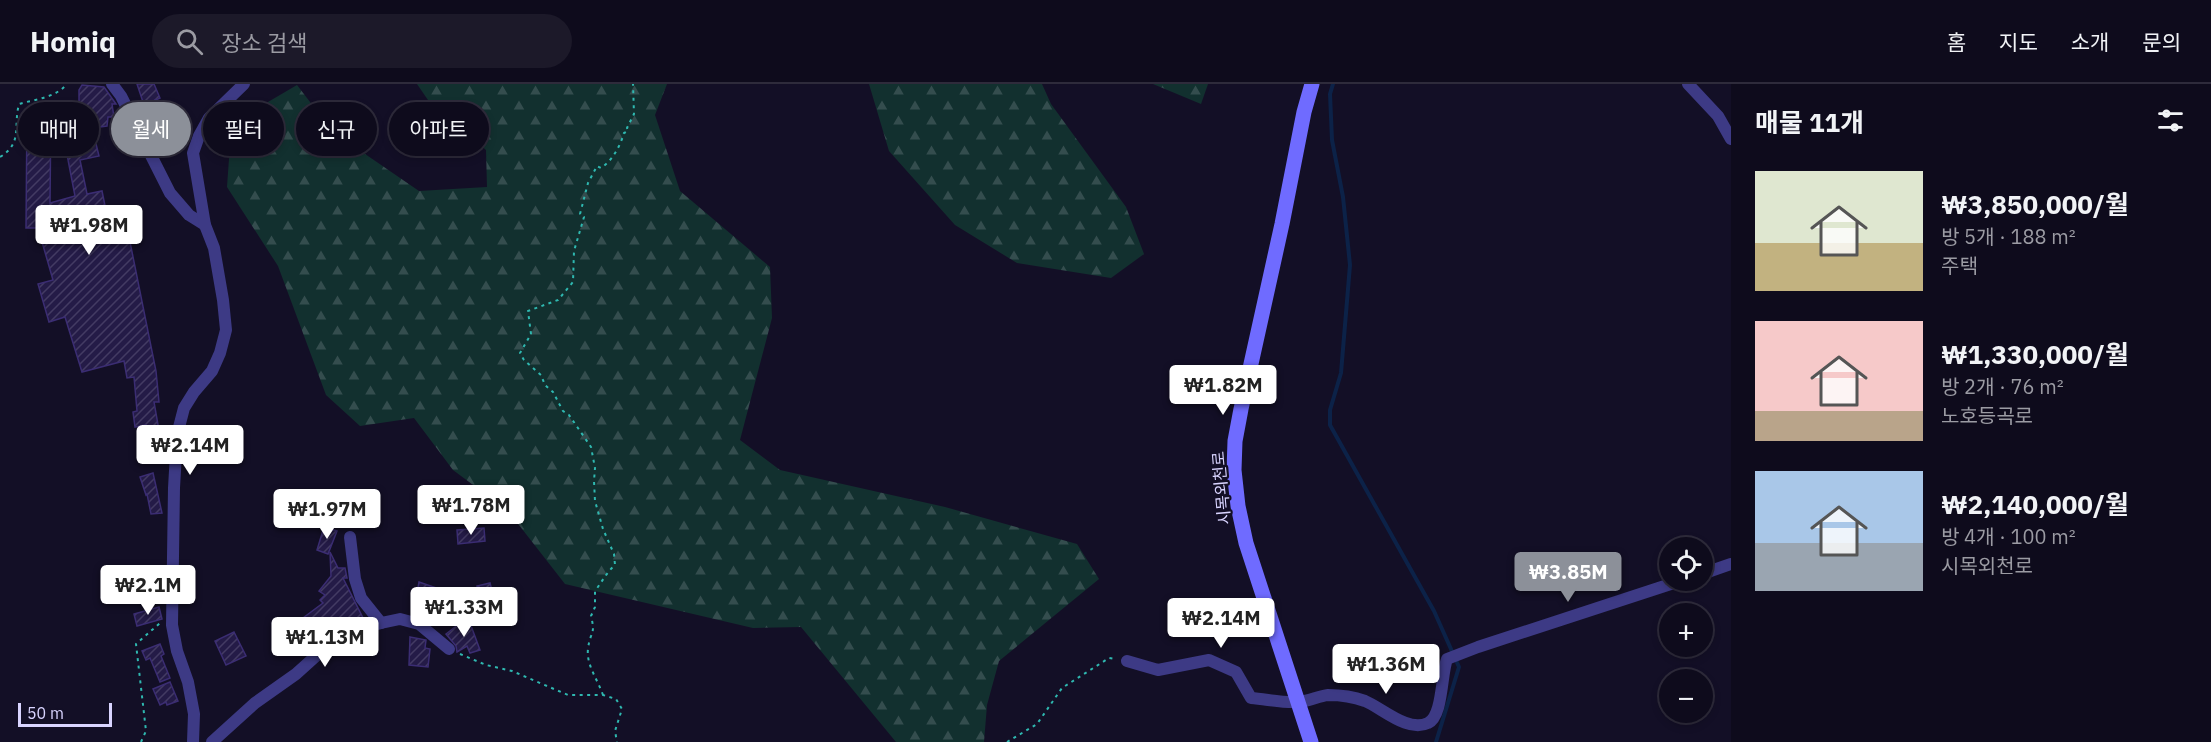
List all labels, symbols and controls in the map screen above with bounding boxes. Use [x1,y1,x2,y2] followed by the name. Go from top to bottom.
[152,14,572,68] search box
[30,23,116,60] text: Homiq
[173,25,206,58] icon: search
[221,28,307,57] text: 장소 검색
[1947,28,1966,56] text: 홈
[1999,28,2038,56] text: 지도
[2071,28,2109,56] text: 소개
[2142,28,2181,56] text: 문의
[18,102,99,156] chip: 매매
[111,102,191,156] chip: 월세
[203,102,284,156] chip: 필터
[296,102,377,156] chip: 신규
[389,102,489,156] chip: 아파트
[2154,104,2187,137] icon: filters
[1755,105,1864,139] text: 매물 11개
[1941,187,2129,221] text: ₩3,850,000/월
[1803,195,1875,267] icon: home
[40,205,138,256] pin: ₩1.98M
[49,211,129,238] text: ₩1.98M
[1941,223,2076,250] text: 방 5개 · 188 m²
[1941,252,1978,279] text: 주택
[1941,337,2129,371] text: ₩1,330,000/월
[1803,345,1875,417] icon: home
[1174,365,1272,416] pin: ₩1.82M
[1183,371,1263,398] text: ₩1.82M
[1941,373,2064,400] text: 방 2개 · 76 m²
[1941,402,2033,429] text: 노호등곡로
[141,425,239,476] pin: ₩2.14M
[150,431,230,458] text: ₩2.14M
[1208,450,1234,526] street label: 시목외천로
[422,485,520,536] pin: ₩1.78M
[1941,487,2129,521] text: ₩2,140,000/월
[278,489,376,540] pin: ₩1.97M
[431,491,511,518] text: ₩1.78M
[287,495,367,522] text: ₩1.97M
[1803,495,1875,567] icon: home
[1941,523,2076,550] text: 방 4개 · 100 m²
[1659,537,1713,723] map controls
[1659,537,1713,591] button: locate
[1519,552,1617,603] pin: ₩3.85M
[1941,552,2033,579] text: 시목외천로
[1528,558,1608,585] text: ₩3.85M
[106,565,190,616] pin: ₩2.1M
[114,571,182,598] text: ₩2.1M
[415,587,513,638] pin: ₩1.33M
[424,593,504,620] text: ₩1.33M
[1172,598,1270,649] pin: ₩2.14M
[1659,603,1713,657] button: +
[1181,604,1261,631] text: ₩2.14M
[276,617,374,668] pin: ₩1.13M
[285,623,365,650] text: ₩1.13M
[1337,644,1435,695] pin: ₩1.36M
[1346,650,1426,677] text: ₩1.36M
[1659,669,1713,723] button: −
[18,700,112,728] scale bar
[27,703,64,723] text: 50 m

